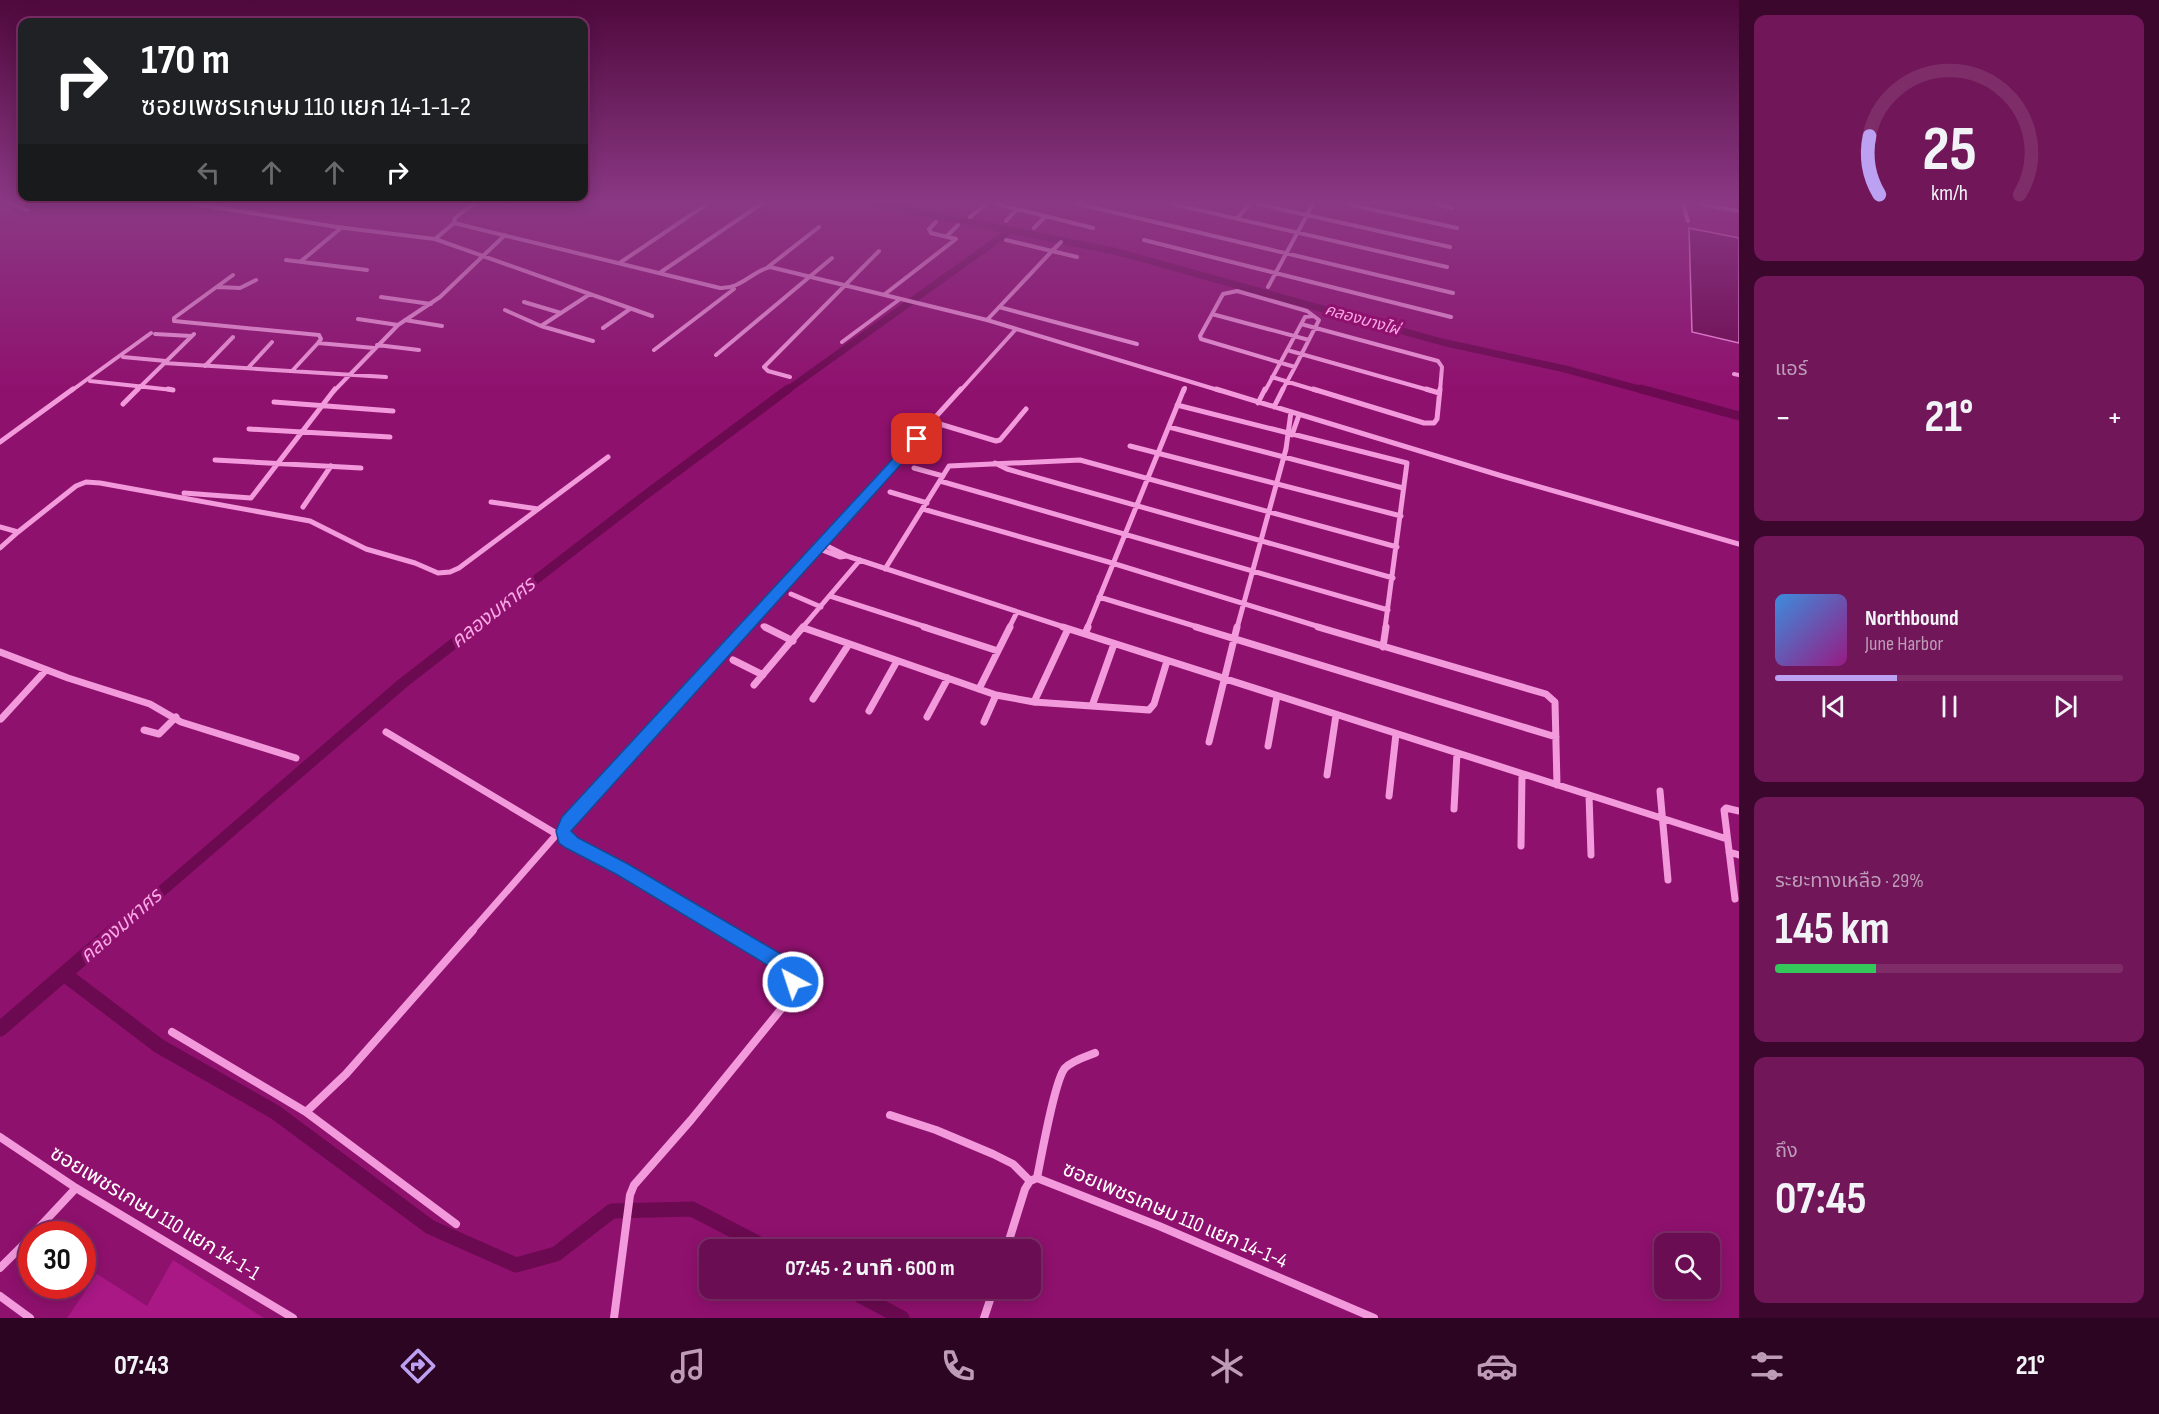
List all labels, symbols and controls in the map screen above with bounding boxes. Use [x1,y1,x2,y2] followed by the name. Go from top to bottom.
[141,35,230,86] text: 170 m
[42,42,120,120] icon: right
[141,91,471,123] text: ซอยเพชรเกษม 110 แยก 14-1-1-2
[1922,113,1976,188] text: 25
[192,156,225,189] icon: left
[255,156,288,189] icon: ahead
[318,156,351,189] icon: ahead
[381,156,414,189] icon: right
[1930,181,1968,206] text: km/h
[1323,300,1403,340] water label: คลองบางไผ่
[1775,357,1807,381] text: แอร์
[1925,390,1973,445] text: 21°
[1775,398,1791,438] text: −
[2107,398,2123,438] text: +
[891,413,942,464] pin
[900,422,933,455] icon: arrive
[446,572,541,653] water label: คลองมหาศร
[1865,605,1959,632] text: Northbound
[1865,632,1943,656] text: June Harbor
[1817,690,1850,723] icon: previous
[1933,690,1966,723] icon: pause
[2049,690,2082,723] icon: next
[1775,869,1924,893] text: ระยะทางเหลือ · 29%
[75,883,168,968] water label: คลองมหาศร
[1775,902,1890,957] text: 145 km
[761,950,825,1014] position arrow
[1775,1139,1798,1163] text: ถึง
[46,1140,265,1286] street label: ซอยเพชรเกษม 110 แยก 14-1-1
[1059,1156,1291,1274] street label: ซอยเพชรเกษม 110 แยก 14-1-4
[1775,1172,1867,1227] text: 07:45
[18,1221,96,1299] speed limit sign: 30
[1654,1233,1720,1299] map controls
[1654,1233,1720,1299] button: search
[785,1255,955,1282] text: 07:45 · 2 นาที · 600 m
[397,1345,439,1387] icon: directions
[667,1345,709,1387] icon: music
[937,1345,979,1387] icon: phone
[1206,1345,1248,1387] icon: climate
[1476,1345,1518,1387] icon: car
[1746,1345,1788,1387] icon: filters
[114,1350,169,1382] text: 07:43
[2016,1350,2045,1382] text: 21°

